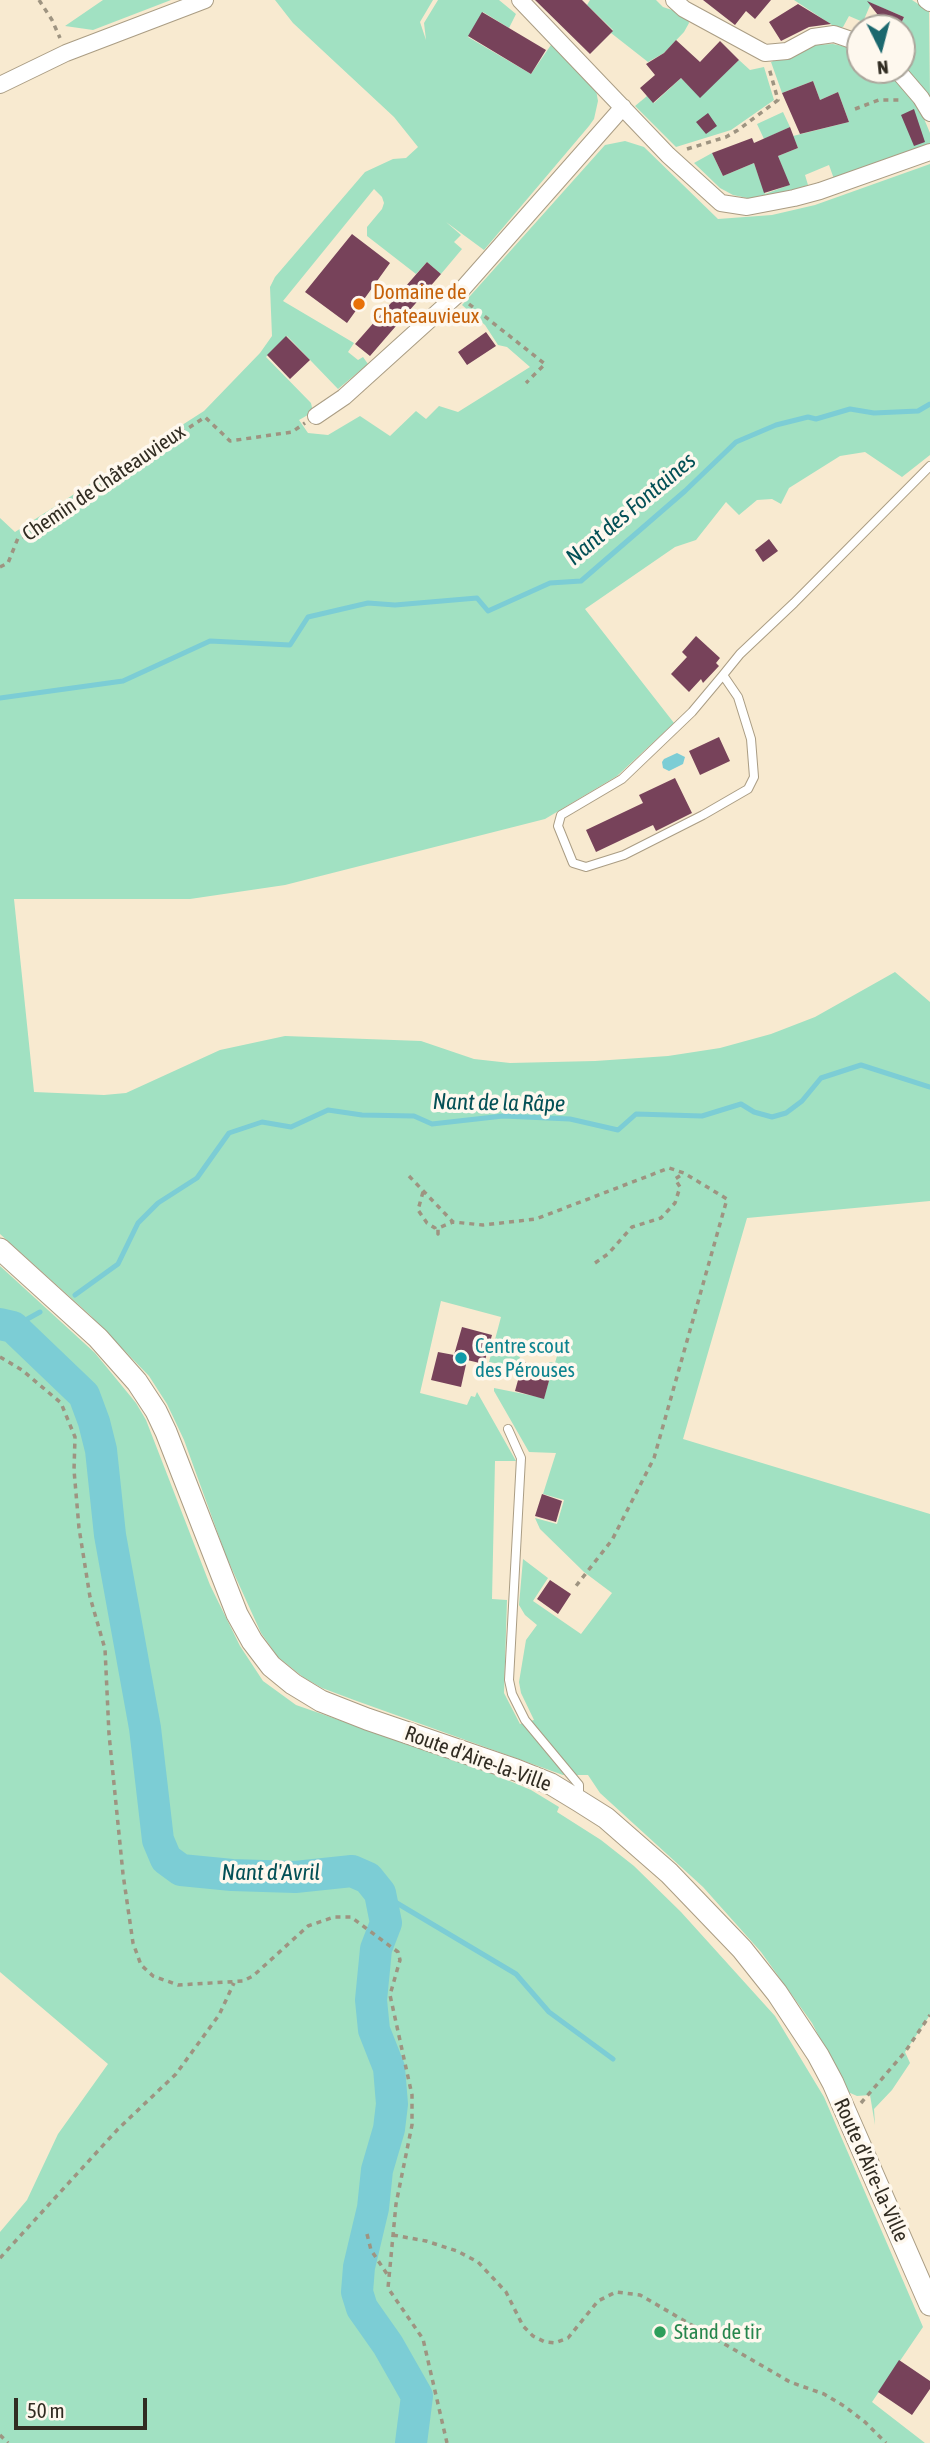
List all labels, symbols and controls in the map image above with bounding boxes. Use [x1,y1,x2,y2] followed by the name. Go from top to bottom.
[846,14,916,84] north arrow
[876,56,890,79] text: N
[373,279,479,329] place label: Domaine de Chateauvieux
[351,296,367,312] marker: Domaine de Chateauvieux
[18,419,190,547] street label: Chemin de Châteauvieux
[561,447,701,571] water label: Nant des Fontaines
[432,1088,566,1118] water label: Nant de la Râpe
[475,1333,575,1383] place label: Centre scout des Pérouses
[453,1350,469,1366] marker: Centre scout des Pérouses
[401,1721,555,1797] street label: Route d'Aire-la-Ville
[222,1859,320,1887] water label: Nant d'Avril
[828,2094,914,2246] street label: Route d'Aire-la-Ville
[674,2319,761,2345] place label: Stand de tir
[652,2324,668,2340] marker: Stand de tir
[18,2384,150,2428] scale bar
[27,2398,65,2422] text: 50 m

